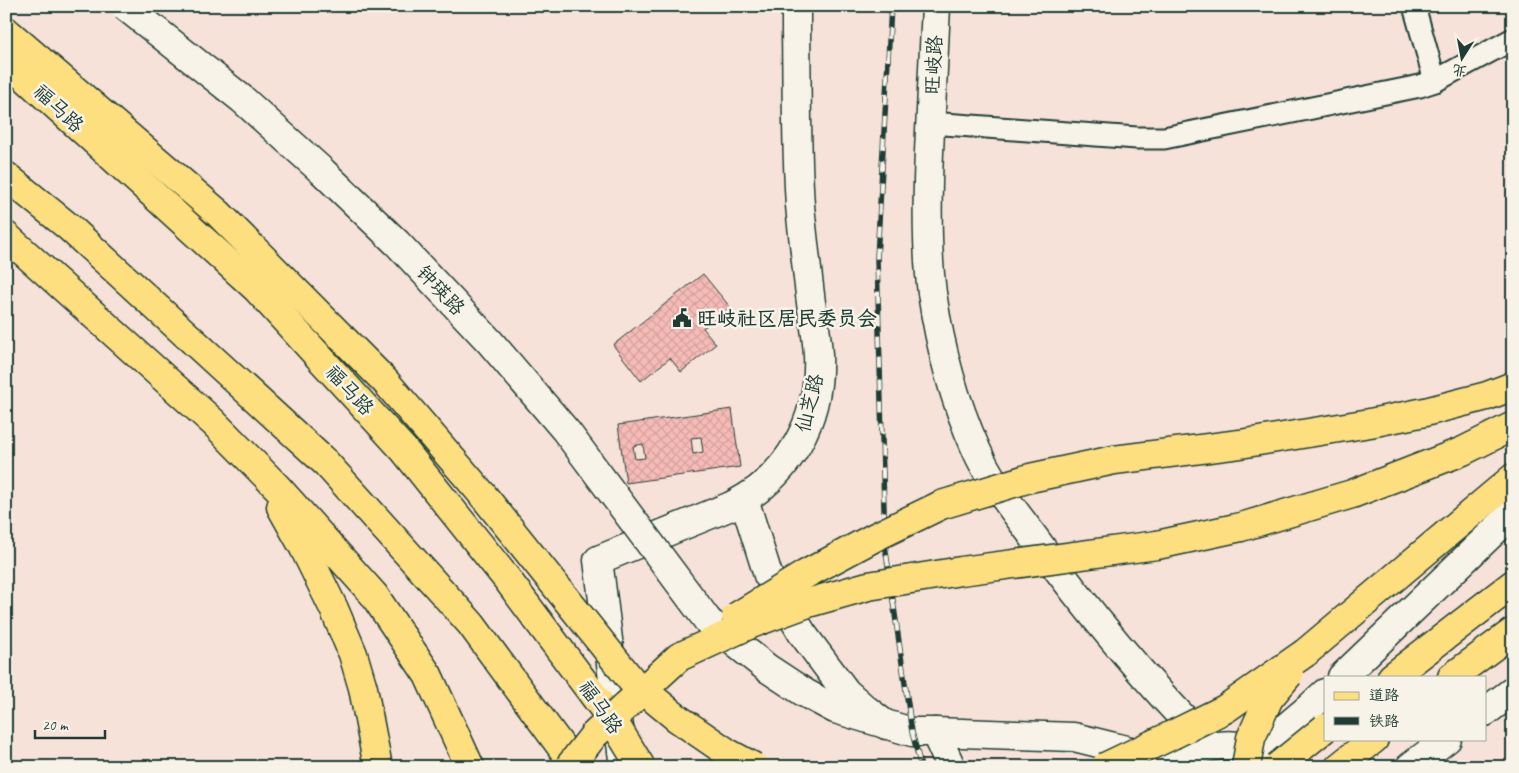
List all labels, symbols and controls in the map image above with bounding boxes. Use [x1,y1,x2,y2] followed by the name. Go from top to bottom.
[1436,32,1486,82] north arrow
[919,33,948,96] street label: 旺岐路
[1451,61,1468,80] text: 北
[28,79,90,139] street label: 福马路
[411,260,471,322] street label: 钟瑛路
[697,306,877,331] place label: 旺岐社区居民委员会
[671,307,693,329] public building icon: 旺岐社区居民委员会
[320,360,380,422] street label: 福马路
[790,370,829,435] street label: 仙芝路
[573,676,629,740] street label: 福马路
[1324,676,1486,740] legend
[1369,686,1399,705] text: 道路
[35,708,105,740] scale bar
[1369,712,1399,731] text: 铁路
[42,716,69,735] text: 20 m

